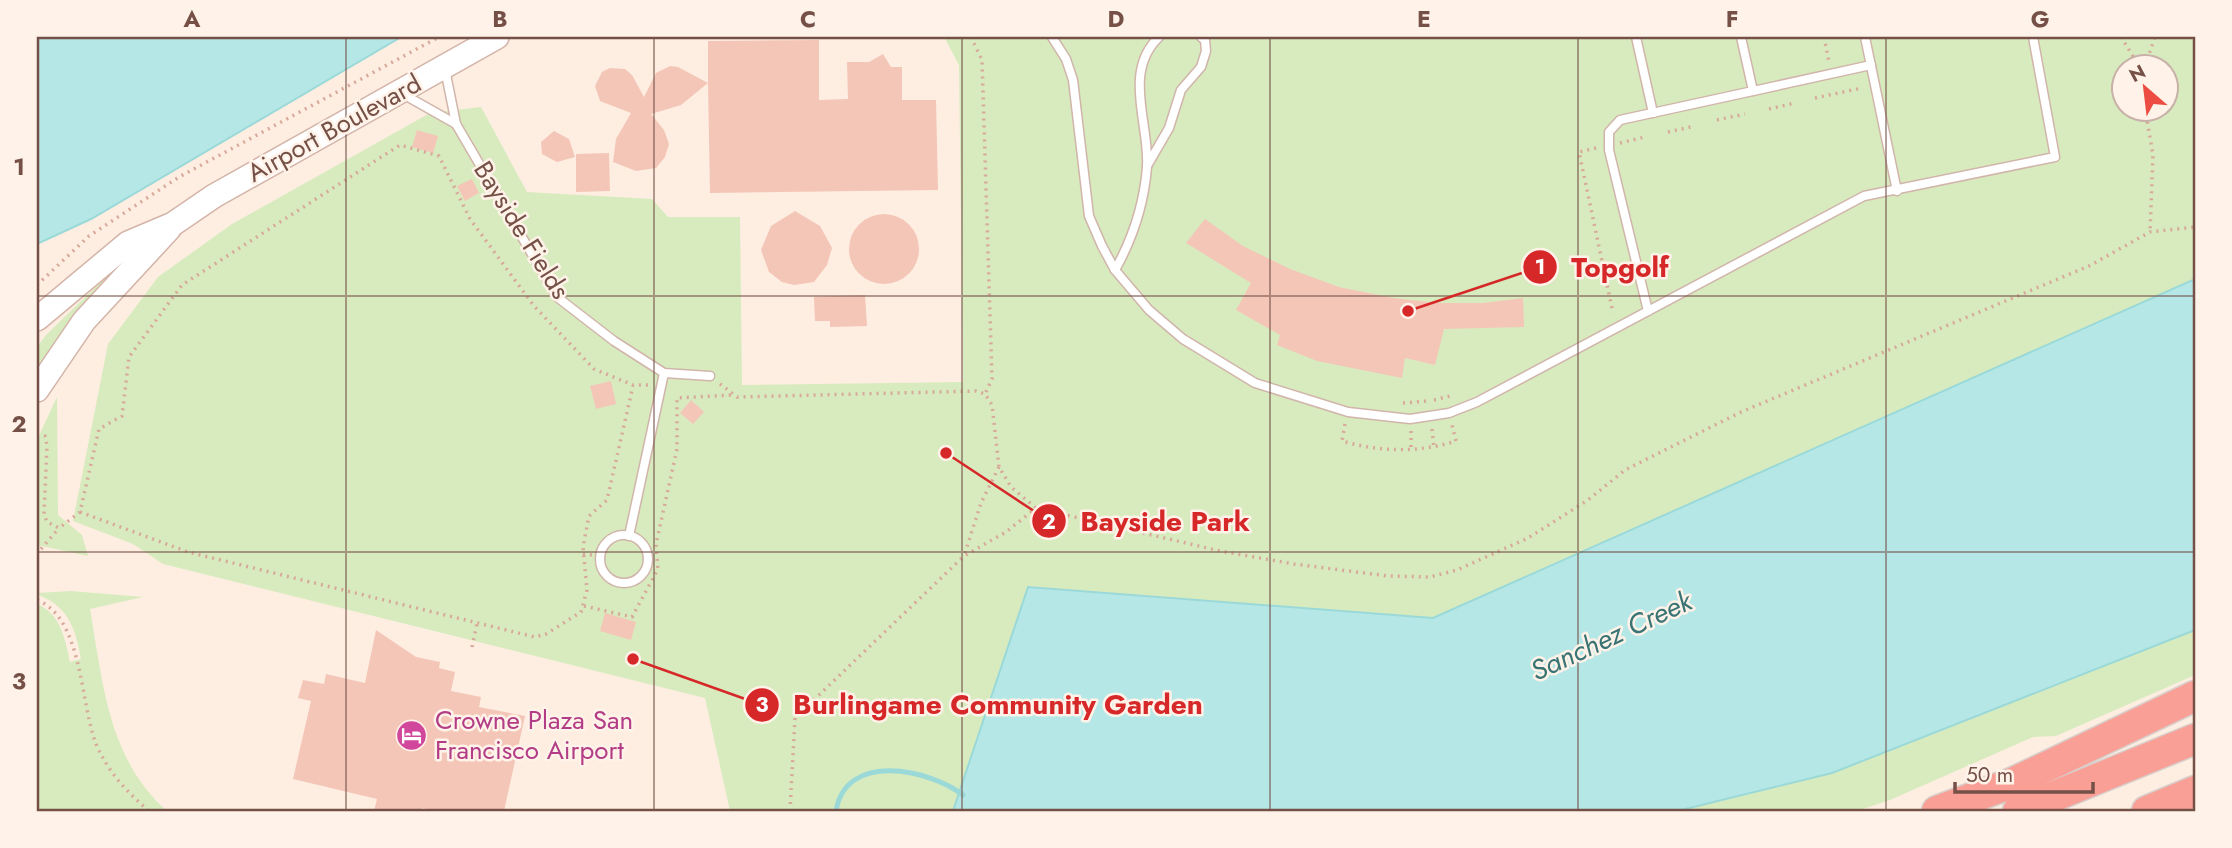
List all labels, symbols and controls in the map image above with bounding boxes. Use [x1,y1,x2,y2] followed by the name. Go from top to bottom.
[183,2,201,36] text: A
[492,2,508,36] text: B
[800,2,816,36] text: C
[1108,2,1125,36] text: D
[1417,2,1431,36] text: E
[1726,2,1738,36] text: F
[2031,2,2049,36] text: G
[2110,52,2180,122] north arrow
[2124,58,2150,89] text: N
[240,64,428,192] street label: Airport Boulevard
[13,150,25,184] text: 1
[465,154,579,306] street label: Bayside Fields
[1522,242,1683,291] callout: Topgolf
[1571,247,1670,288] text: Topgolf
[1535,252,1545,282] text: 1
[11,407,27,441] text: 2
[1032,497,1264,546] callout: Bayside Park
[1080,501,1250,542] text: Bayside Park
[1042,507,1056,537] text: 2
[1524,580,1699,691] water label: Sanchez Creek
[12,664,26,698] text: 3
[744,680,1217,729] callout: Burlingame Community Garden
[793,684,1203,725] text: Burlingame Community Garden
[755,690,769,720] text: 3
[435,701,633,769] place label: Crowne Plaza San Francisco Airport
[395,718,429,752] hotel icon: Crowne Plaza San Francisco Airport
[1955,750,2094,794] scale bar
[1966,760,2013,790] text: 50 m

